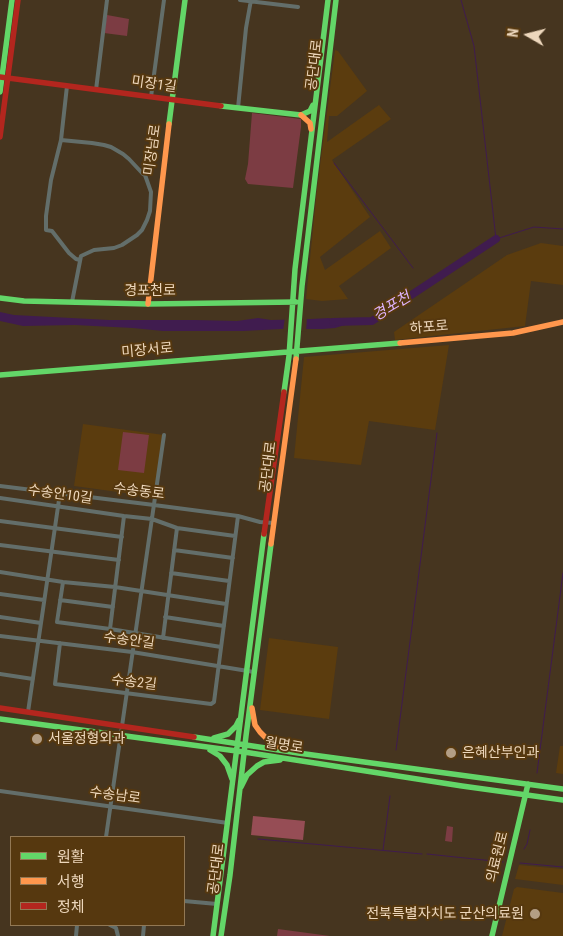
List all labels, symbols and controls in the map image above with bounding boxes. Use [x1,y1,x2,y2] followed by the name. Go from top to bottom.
[503,10,553,60] north arrow
[505,28,522,38] text: N
[304,38,326,92] street label: 공단대로
[130,74,178,96] street label: 미장1길
[141,123,165,177] street label: 미장남로
[124,283,176,299] street label: 경포천로
[370,289,414,325] water label: 경포천
[409,318,449,338] street label: 하포로
[121,340,173,362] street label: 미장서로
[258,440,280,494] street label: 공단대로
[112,481,166,503] street label: 수송동로
[26,482,94,508] street label: 수송안10길
[102,629,156,653] street label: 수송안길
[110,672,158,694] street label: 수송2길
[48,731,125,747] place label: 서울정형외과
[30,732,44,746] marker: 서울정형외과
[264,735,304,757] street label: 월명로
[462,745,539,761] place label: 은혜산부인과
[444,746,458,760] marker: 은혜산부인과
[88,784,142,808] street label: 수송남로
[484,830,512,884] street label: 의료원로
[10,836,185,926] legend
[206,842,228,896] street label: 공단대로
[57,848,85,866] text: 원활
[57,873,85,891] text: 서행
[57,898,85,916] text: 정체
[366,906,524,922] place label: 전북특별자치도 군산의료원
[528,907,542,921] marker: 전북특별자치도 군산의료원

